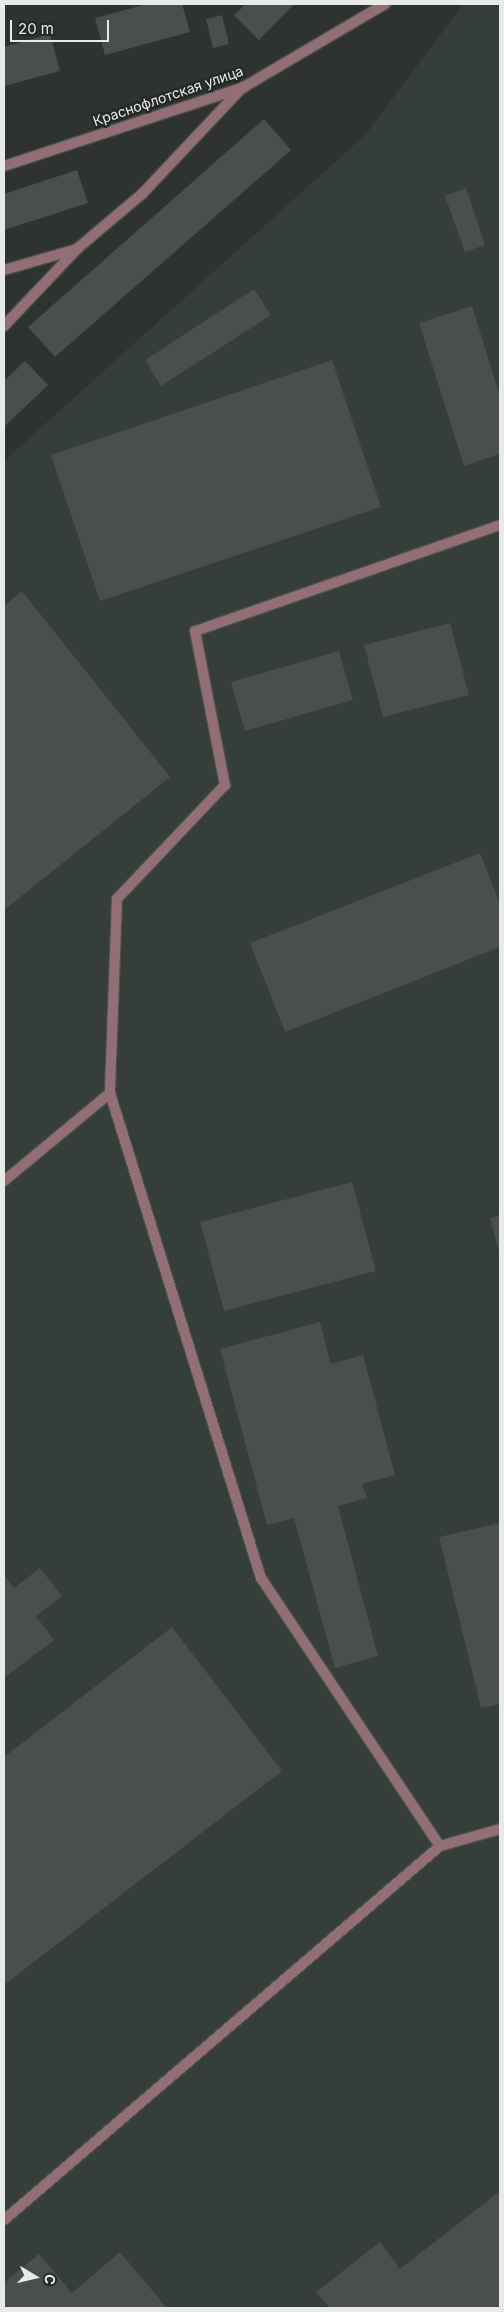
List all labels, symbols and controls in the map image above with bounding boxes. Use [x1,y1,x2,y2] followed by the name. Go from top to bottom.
[12,10,111,42] scale bar
[18,19,54,38] text: 20 m
[91,62,245,130] street label: Краснофлотская улица
[10,2252,60,2302] north arrow
[41,2273,60,2286] text: С

